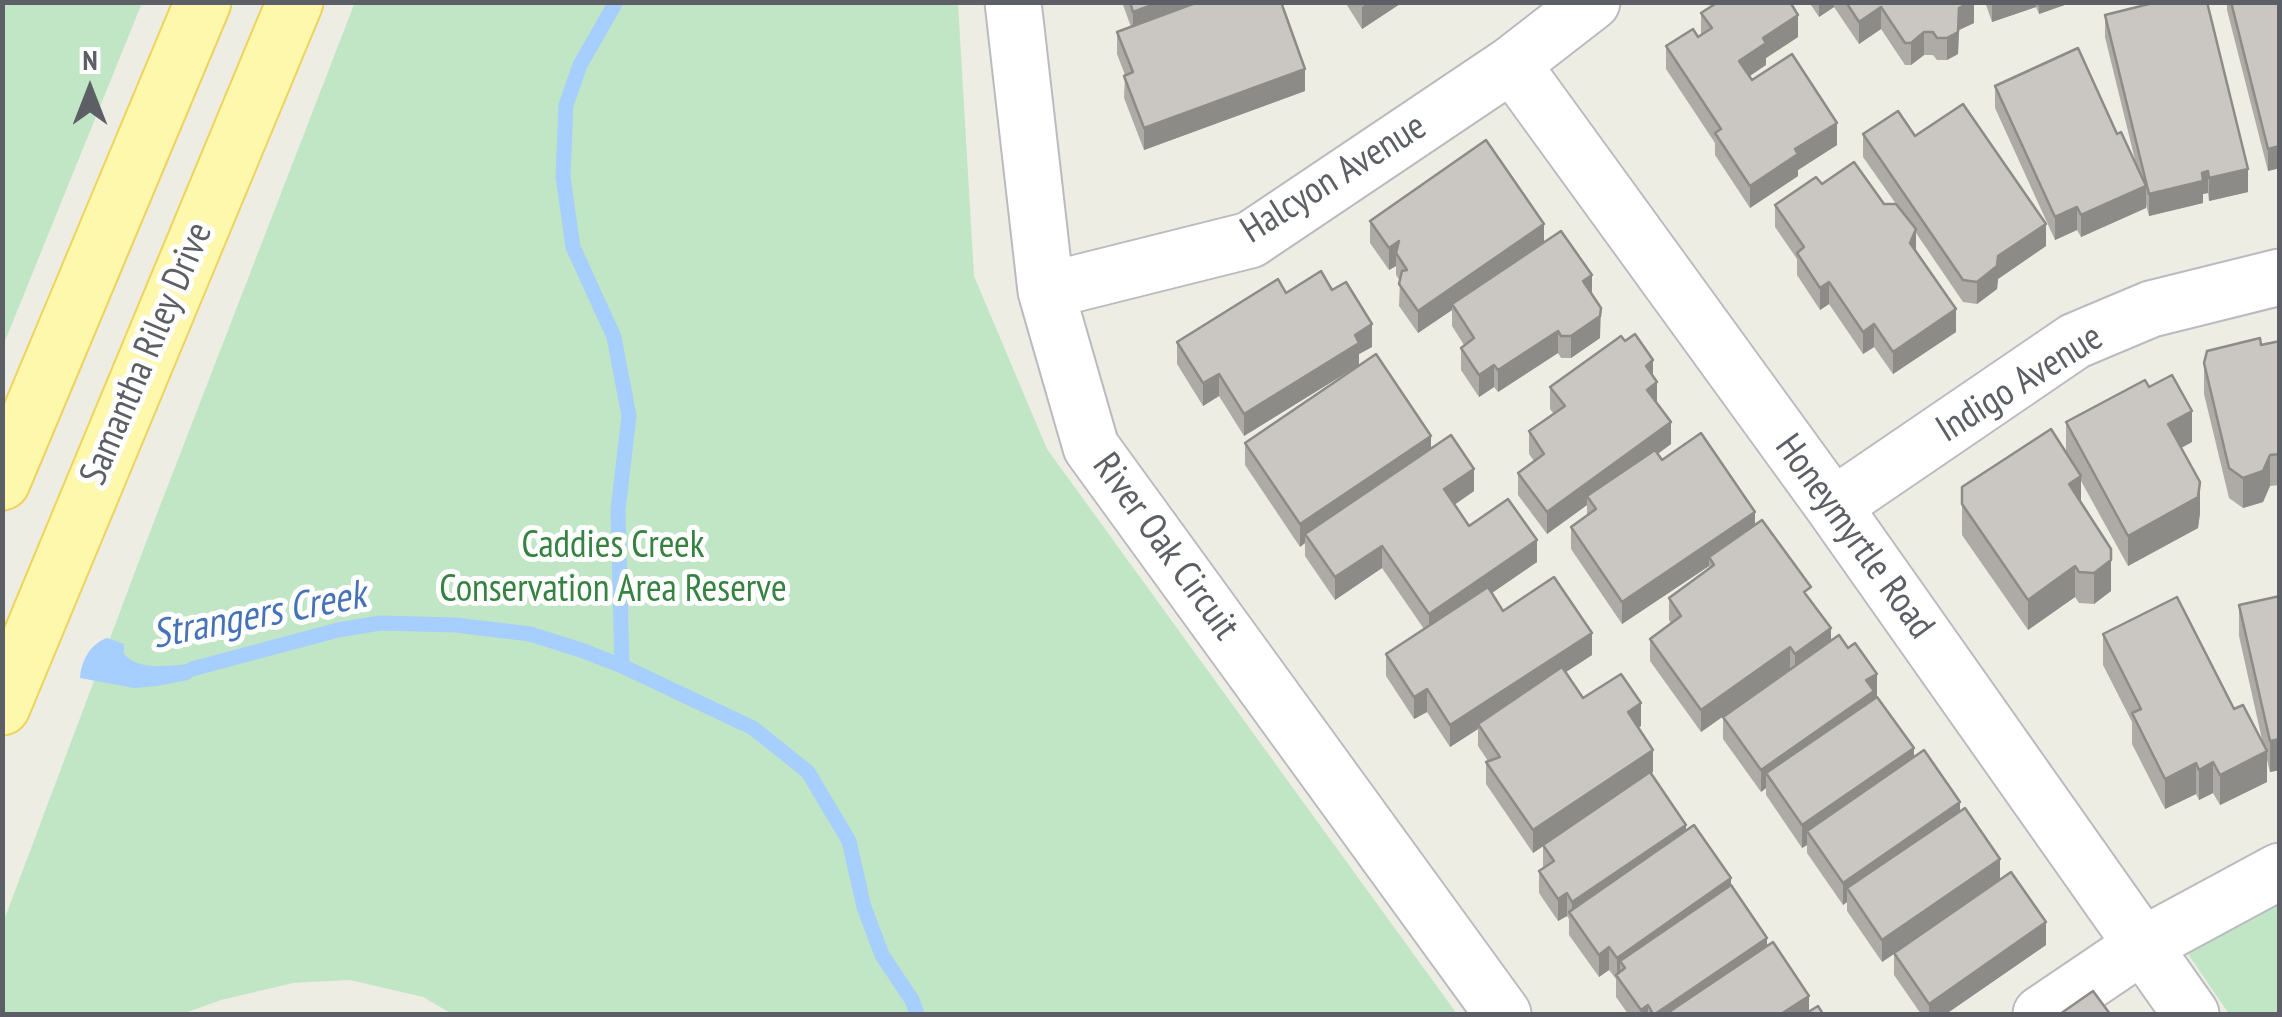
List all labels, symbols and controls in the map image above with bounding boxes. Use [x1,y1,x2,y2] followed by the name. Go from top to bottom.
[40,40,140,140] north arrow
[82,41,98,78] text: N
[1233,104,1435,254] street label: Halcyon Avenue
[71,216,223,492] street label: Samantha Riley Drive
[1929,315,2111,453] street label: Indigo Avenue
[1765,426,1943,648] street label: Honeymyrtle Road
[1082,445,1248,649] street label: River Oak Circuit
[439,523,787,612] park label: Caddies Creek Conservation Area Reserve
[148,572,370,660] water label: Strangers Creek

